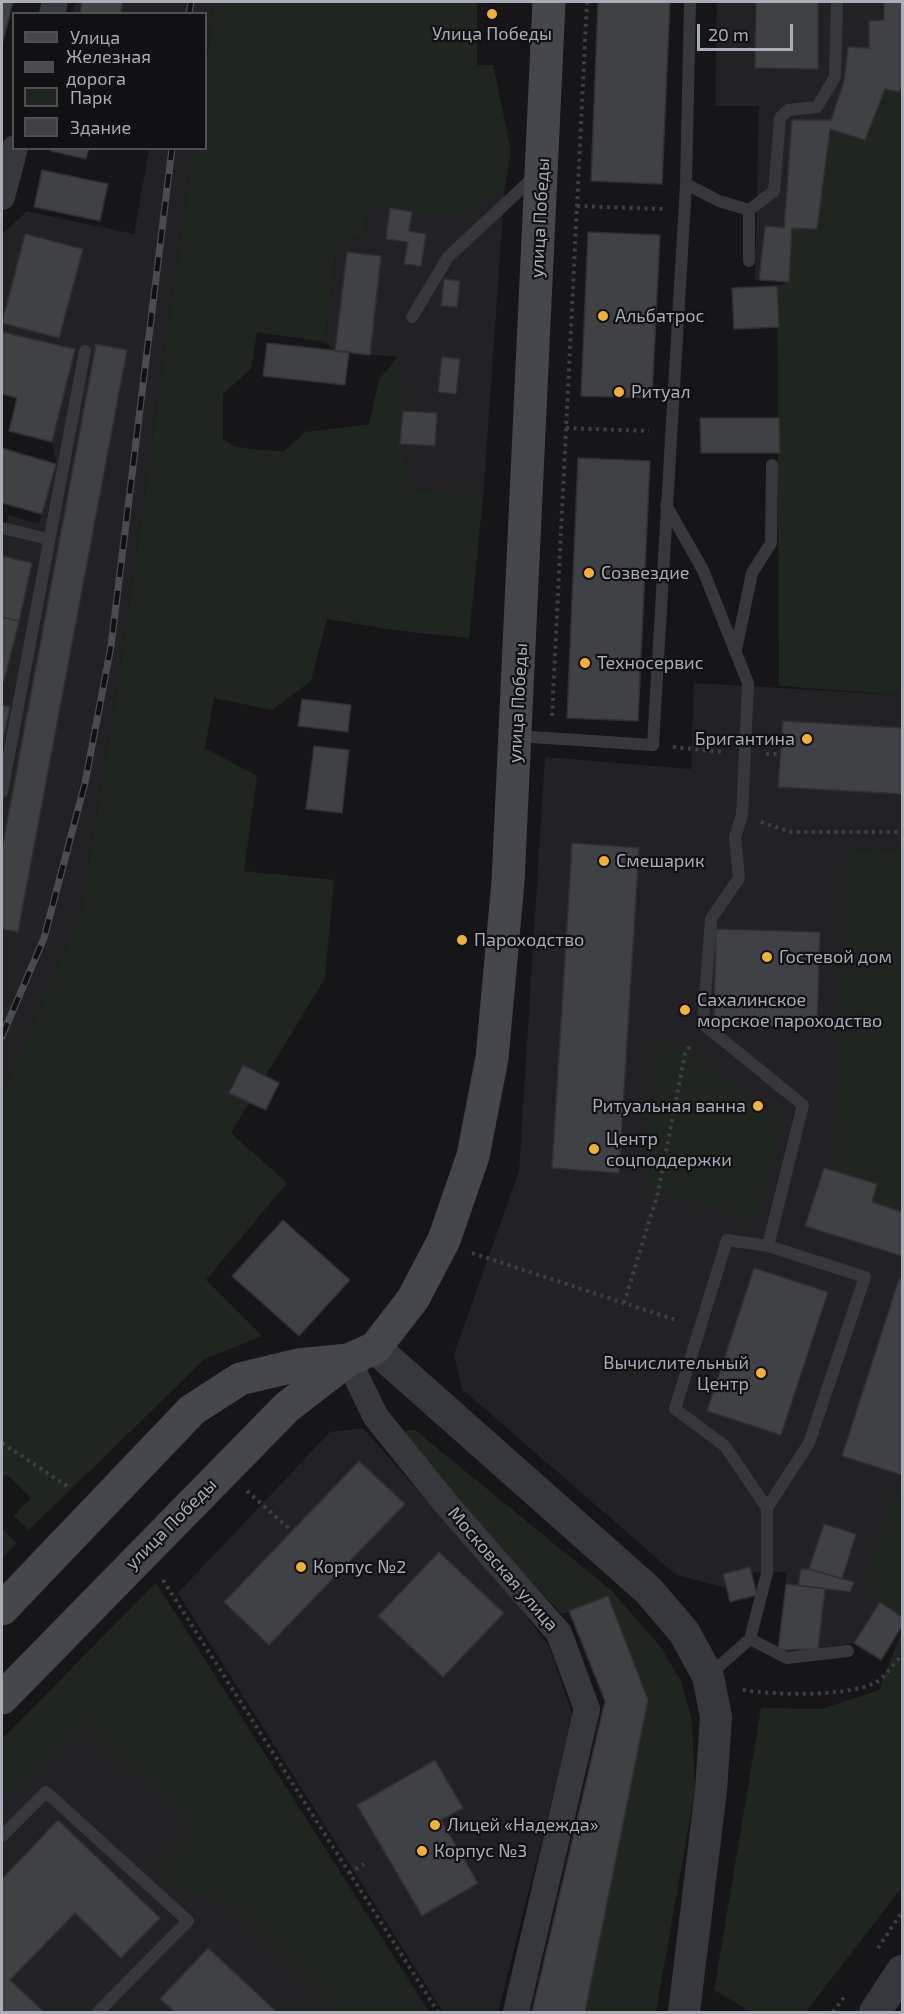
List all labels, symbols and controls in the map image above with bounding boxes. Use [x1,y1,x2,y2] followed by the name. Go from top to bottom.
[485,7,499,21] marker: Улица Победы
[12,12,207,150] legend
[700,12,796,50] scale bar
[432,23,552,45] place label: Улица Победы
[708,23,749,45] text: 20 m
[70,26,120,48] text: Улица
[66,45,151,89] text: Железная дорога
[70,86,112,108] text: Парк
[70,116,131,138] text: Здание
[526,157,554,279] street label: улица Победы
[615,305,704,327] place label: Альбатрос
[596,309,610,323] marker: Альбатрос
[631,381,691,403] place label: Ритуал
[612,385,626,399] marker: Ритуал
[601,562,690,584] place label: Созвездие
[582,566,596,580] marker: Созвездие
[504,642,532,764] street label: улица Победы
[597,652,704,674] place label: Техносервис
[578,656,592,670] marker: Техносервис
[695,728,795,750] place label: Бригантина
[800,732,814,746] marker: Бригантина
[616,850,705,872] place label: Смешарик
[597,854,611,868] marker: Смешарик
[474,929,584,951] place label: Пароходство
[455,933,469,947] marker: Пароходство
[779,946,892,968] place label: Гостевой дом
[760,950,774,964] marker: Гостевой дом
[697,989,882,1032] place label: Сахалинское морское пароходство
[678,1003,692,1017] marker: Сахалинское морское пароходство
[592,1095,746,1117] place label: Ритуальная ванна
[751,1099,765,1113] marker: Ритуальная ванна
[606,1128,732,1170] place label: Центр соцподдержки
[587,1142,601,1156] marker: Центр соцподдержки
[603,1352,749,1394] place label: Вычислительный Центр
[754,1366,768,1380] marker: Вычислительный Центр
[121,1474,221,1574] street label: улица Победы
[443,1503,563,1635] street label: Московская улица
[313,1556,406,1578] place label: Корпус №2
[294,1560,308,1574] marker: Корпус №2
[447,1814,598,1836] place label: Лицей «Надежда»
[428,1818,442,1832] marker: Лицей «Надежда»
[434,1840,527,1862] place label: Корпус №3
[415,1844,429,1858] marker: Корпус №3

